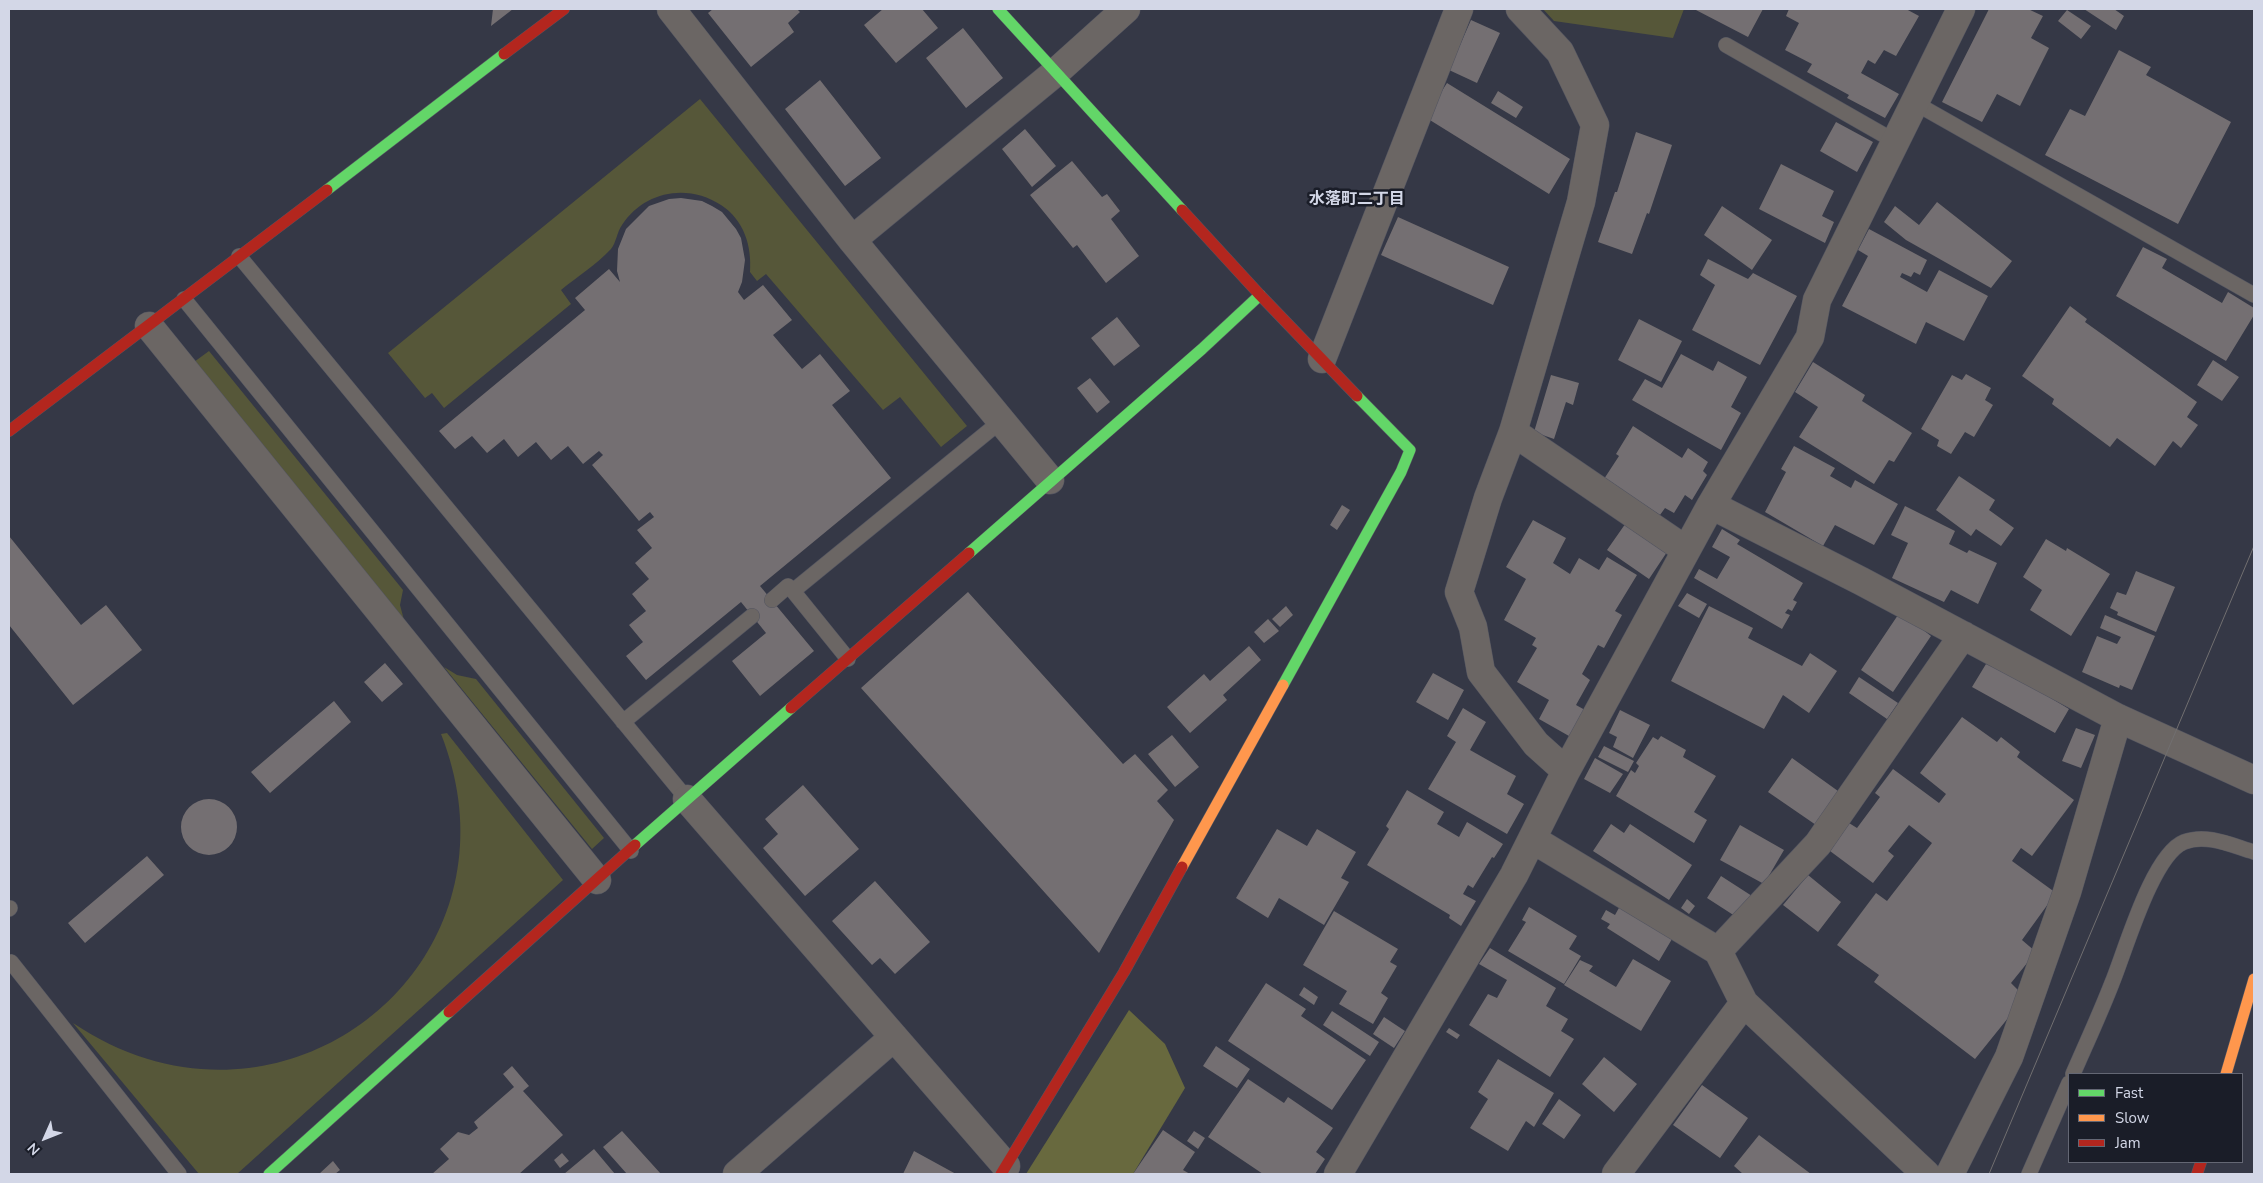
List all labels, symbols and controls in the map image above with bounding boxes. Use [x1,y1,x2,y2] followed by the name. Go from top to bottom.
[1309,190,1405,210] district label: 水落町二丁目
[2068,1073,2243,1163] legend
[2115,1083,2143,1103] text: Fast
[2115,1108,2149,1128] text: Slow
[20,1113,70,1163] north arrow
[2115,1133,2141,1153] text: Jam
[23,1138,44,1159] text: N

